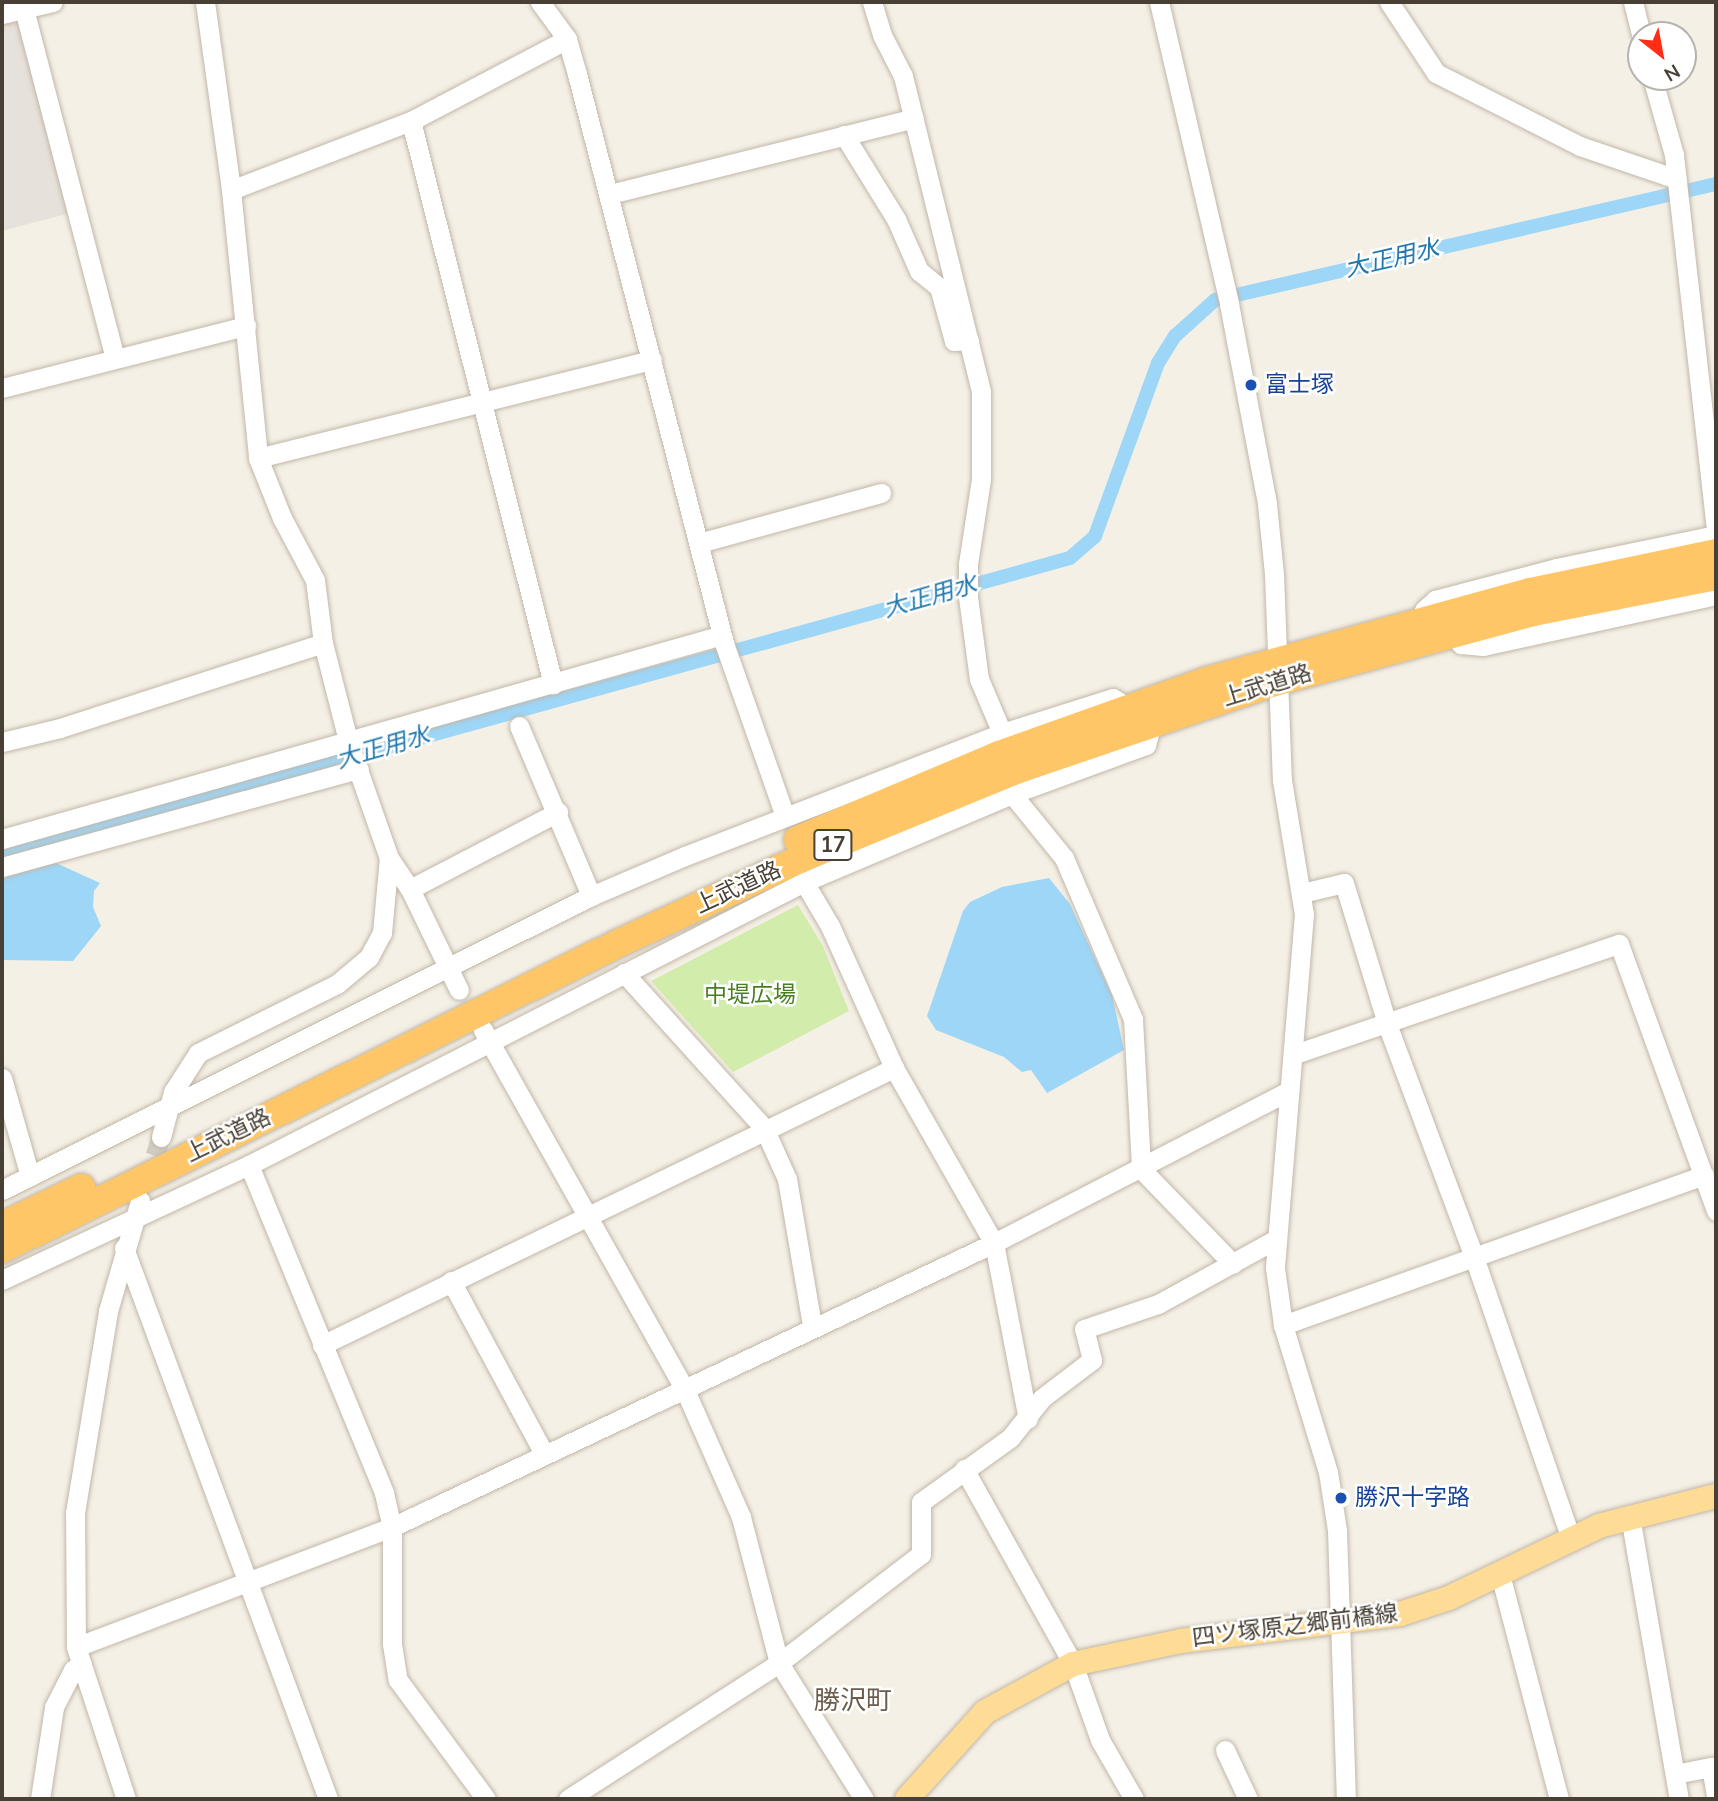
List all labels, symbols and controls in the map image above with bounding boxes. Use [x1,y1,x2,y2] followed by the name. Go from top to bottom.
[1627,21,1697,91] north arrow
[1659,57,1685,87] text: N
[1342,234,1442,284] water label: 大正用水
[1265,371,1334,399] place label: 富士塚
[1243,377,1259,393] marker: 富士塚
[880,570,980,624] water label: 大正用水
[1219,659,1315,713] street label: 上武道路
[333,721,433,775] water label: 大正用水
[812,828,854,862] road number: 17
[690,856,786,920] street label: 上武道路
[704,981,796,1009] park label: 中堤広場
[181,1103,275,1169] street label: 上武道路
[1355,1484,1470,1512] place label: 勝沢十字路
[1333,1490,1349,1506] marker: 勝沢十字路
[1191,1600,1399,1652] street label: 四ツ塚原之郷前橋線
[814,1685,892,1717] district label: 勝沢町

